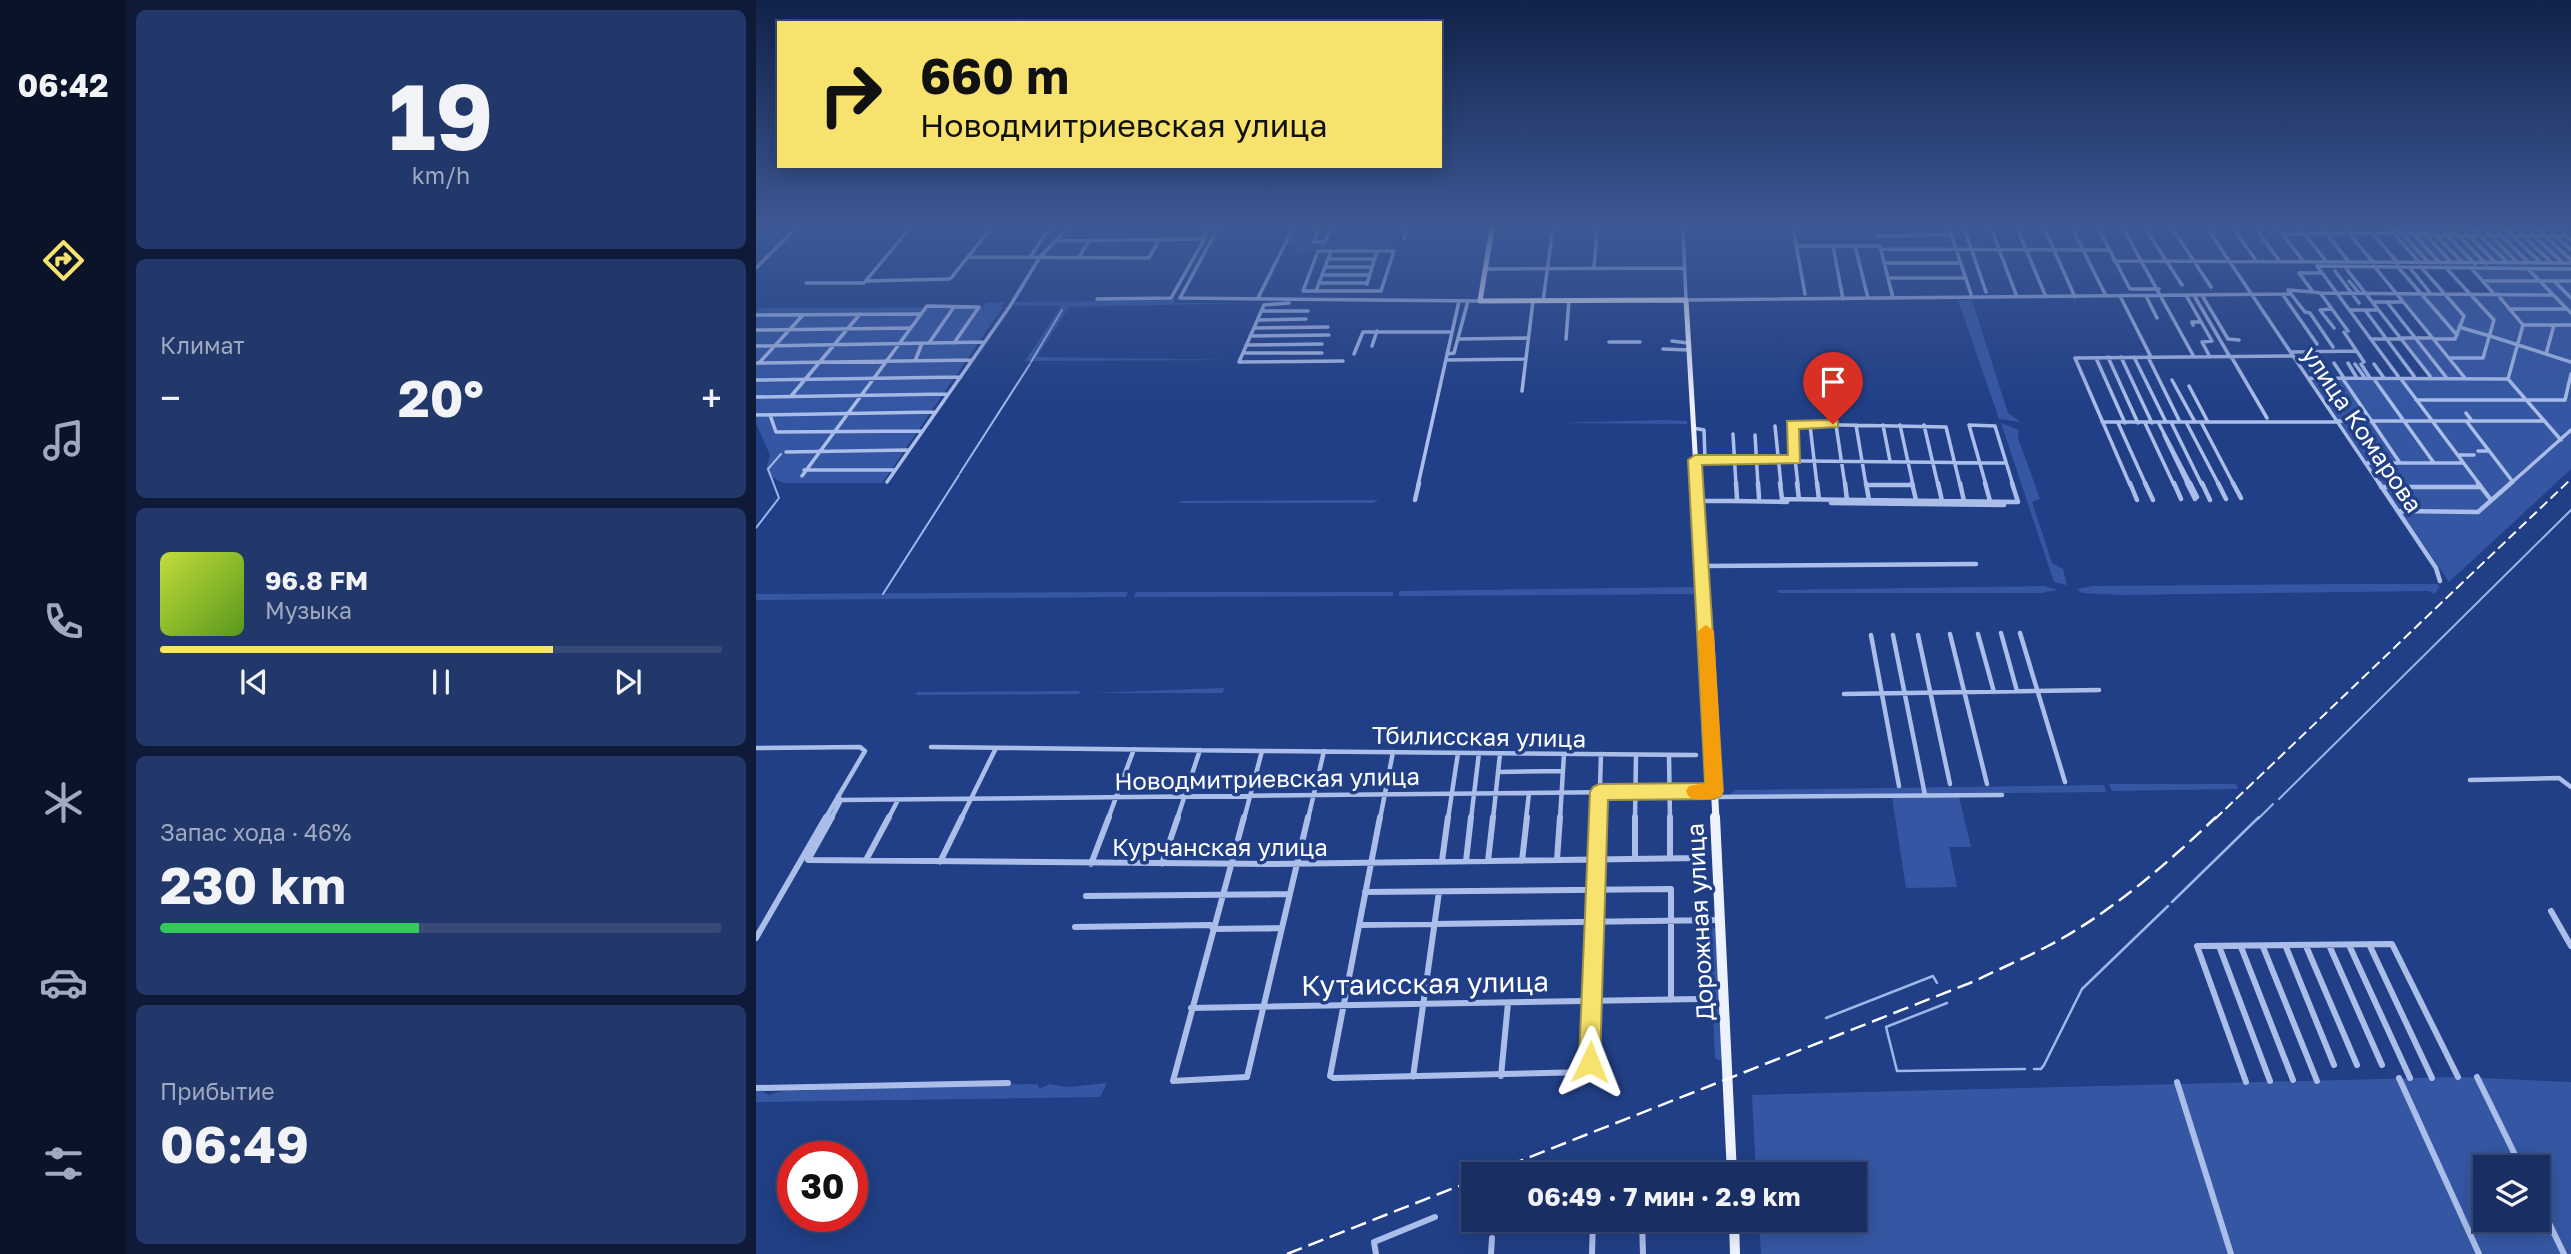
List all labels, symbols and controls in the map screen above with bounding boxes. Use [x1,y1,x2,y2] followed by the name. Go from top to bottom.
[920,46,1069,105] text: 660 m
[805,49,896,140] icon: right
[389,61,493,170] text: 19
[18,66,108,104] text: 06:42
[920,106,1328,144] text: Новодмитриевская улица
[412,161,470,189] text: km/h
[39,236,88,285] icon: directions
[160,331,245,359] text: Климат
[2297,340,2429,518] street label: улица Комарова
[1803,352,1863,424] pin
[1814,363,1852,401] icon: arrive
[398,366,484,428] text: 20°
[160,375,181,420] text: −
[701,375,722,420] text: +
[39,416,88,465] icon: music
[265,565,368,596] text: 96.8 FM
[265,596,352,624] text: Музыка
[39,597,88,646] icon: phone
[235,663,273,701] icon: previous
[422,663,460,701] icon: pause
[609,663,647,701] icon: next
[1372,720,1586,752] street label: Тбилисская улица
[1114,761,1420,795] street label: Новодмитриевская улица
[39,778,88,827] icon: climate
[160,818,351,846] text: Запас хода · 46%
[1679,822,1719,1022] street label: Дорожная улица
[1112,832,1328,861] street label: Курчанская улица
[160,853,346,915] text: 230 km
[39,958,88,1007] icon: car
[1301,964,1549,1002] street label: Кутаисская улица
[1553,1025,1627,1099] position arrow
[160,1077,275,1105] text: Прибытие
[160,1112,309,1174] text: 06:49
[39,1139,88,1188] icon: filters
[777,1141,868,1232] speed limit sign: 30
[2473,1155,2550,1232] map controls
[2473,1155,2550,1232] button: layers
[1527,1181,1801,1212] text: 06:49 · 7 мин · 2.9 km

